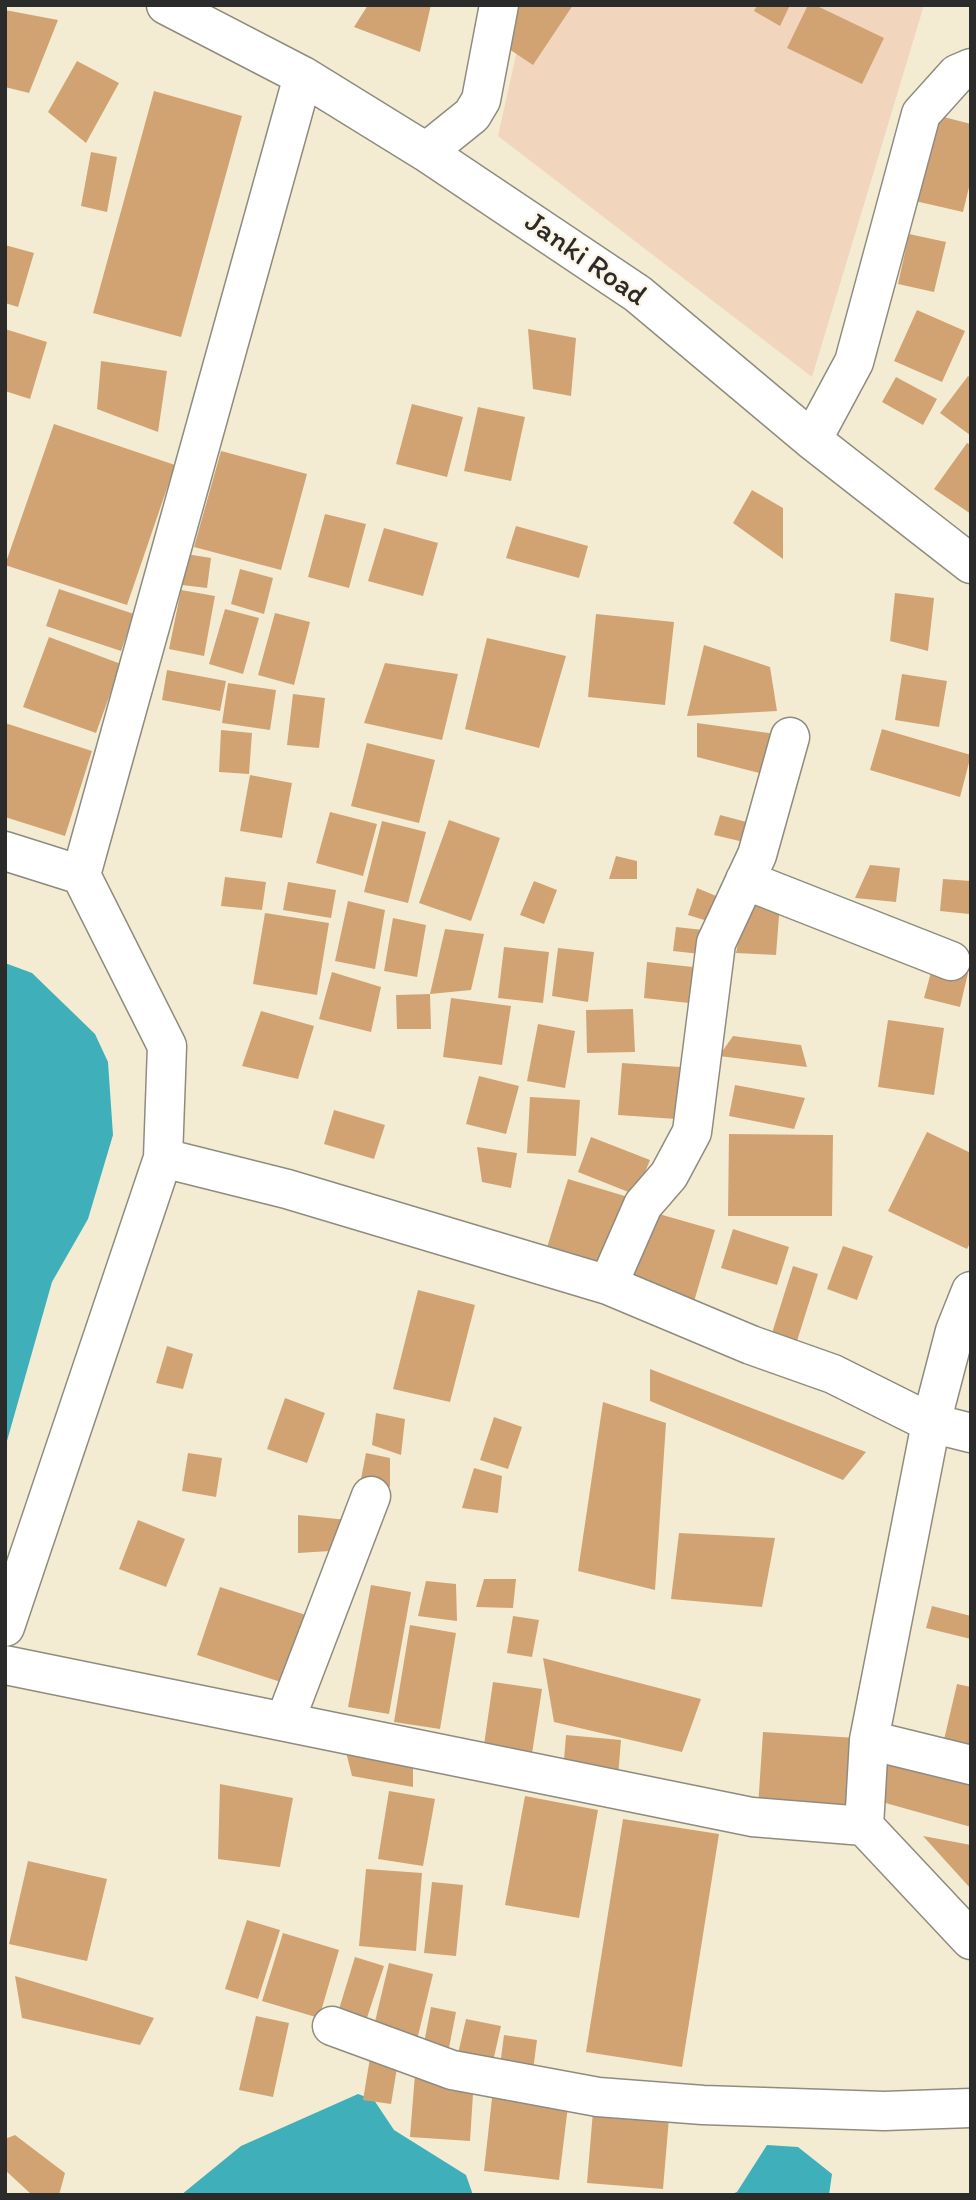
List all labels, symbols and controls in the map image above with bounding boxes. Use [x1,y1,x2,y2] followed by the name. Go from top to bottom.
[517,205,653,315] street label: Janki Road

